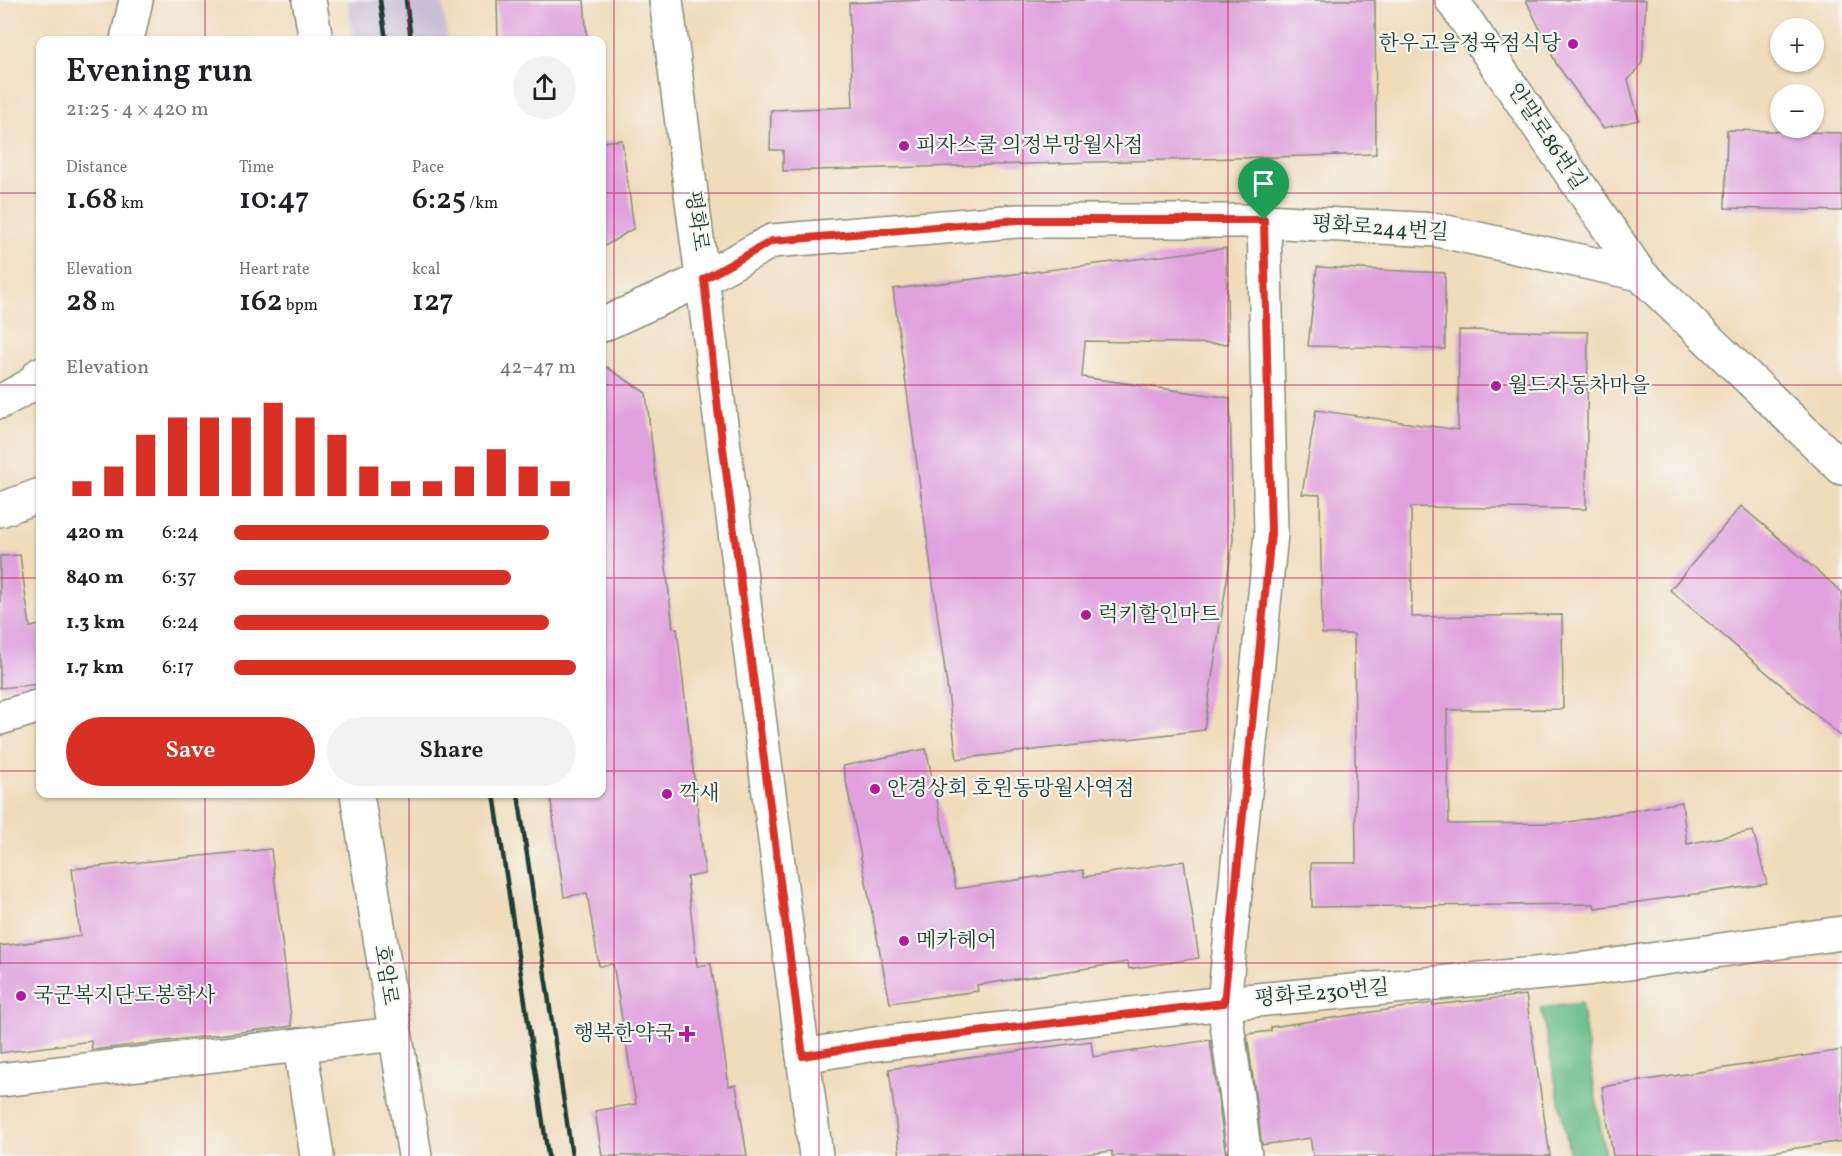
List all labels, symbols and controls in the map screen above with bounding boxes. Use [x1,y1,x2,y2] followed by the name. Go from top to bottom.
[1770,18,1824,138] map controls
[1770,18,1824,72] button: +
[1378,30,1562,59] place label: 한우고을정육점식당
[1566,37,1580,51] marker: 한우고을정육점식당
[66,50,253,96] text: Evening run
[513,56,576,119] button: share
[1500,78,1592,196] street label: 안말로86번길
[1770,84,1824,138] button: −
[66,96,209,124] text: 21:25 · 4 × 420 m
[916,132,1143,161] place label: 피자스쿨 의정부망월사점
[897,139,911,153] marker: 피자스쿨 의정부망월사점
[66,157,127,179] text: Distance
[239,157,274,179] text: Time
[412,157,444,179] text: Pace
[1238,158,1289,220] pin
[1247,167,1280,200] icon: arrive
[66,179,118,221] text: 1.68
[239,179,309,221] text: 10:47
[412,179,466,221] text: 6:25
[677,189,715,253] street label: 평화로
[118,193,144,215] text: km
[466,193,498,215] text: /km
[1311,210,1449,248] street label: 평화로244번길
[66,259,133,281] text: Elevation
[239,259,310,281] text: Heart rate
[412,259,440,281] text: kcal
[66,281,98,323] text: 28
[239,281,283,323] text: 162
[412,281,454,323] text: 127
[98,295,115,317] text: m
[283,295,318,317] text: bpm
[66,354,149,382] text: Elevation
[500,354,576,382] text: 42–47 m
[1508,372,1650,401] place label: 월드자동차마을
[1489,379,1503,393] marker: 월드자동차마을
[66,519,124,547] text: 420 m
[162,519,199,547] text: 6:24
[66,564,124,592] text: 840 m
[162,564,197,592] text: 6:37
[1098,601,1220,630] place label: 럭키할인마트
[1079,608,1093,622] marker: 럭키할인마트
[66,609,125,637] text: 1.3 km
[162,609,199,637] text: 6:24
[66,654,124,682] text: 1.7 km
[162,654,194,682] text: 6:17
[66,717,315,786] button: Save
[327,717,576,786] button: Share
[887,775,1135,804] place label: 안경상회 호원동망월사역점
[679,780,720,809] place label: 깍새
[868,782,882,796] marker: 안경상회 호원동망월사역점
[660,787,674,801] marker: 깍새
[916,927,997,956] place label: 메카헤어
[897,934,911,948] marker: 메카헤어
[366,943,404,1007] street label: 호암로
[1253,974,1391,1014] street label: 평화로230번길
[33,982,216,1011] place label: 국군복지단도봉학사
[14,989,28,1003] marker: 국군복지단도봉학사
[574,1020,675,1049] place label: 행복한약국
[680,1027,694,1041] marker: 행복한약국

